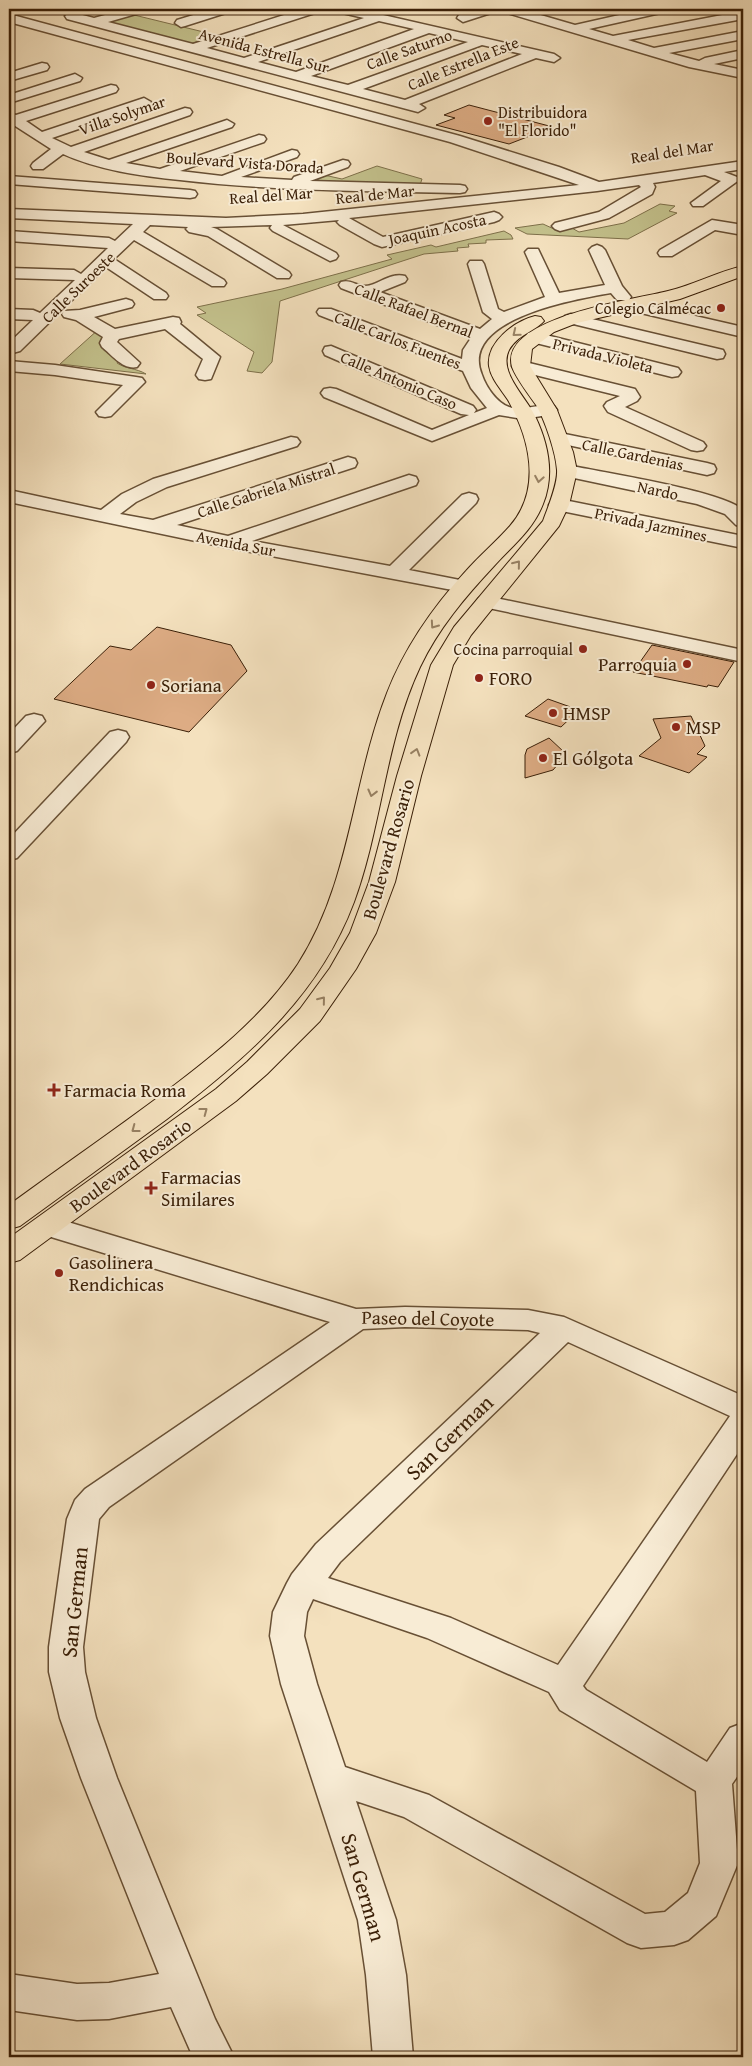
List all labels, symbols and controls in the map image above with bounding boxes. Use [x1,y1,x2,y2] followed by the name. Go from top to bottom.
[196,21,332,79] street label: Avenida Estrella Sur
[363,22,455,76] street label: Calle Saturno
[404,30,522,96] street label: Calle Estrella Este
[75,89,169,141] street label: Villa Solymar
[498,100,588,142] place label: Distribuidora "El Florido"
[482,115,494,127] marker: Distribuidora "El Florido"
[629,133,716,169] street label: Real del Mar
[166,145,325,179] street label: Boulevard Vista Dorada
[334,178,416,210] street label: Real de Mar
[228,180,314,210] street label: Real del Mar
[384,207,489,251] street label: Joaquin Acosta
[36,246,120,328] street label: Calle Suroeste
[351,276,477,344] street label: Calle Rafael Bernal
[595,296,711,320] place label: Colegio Calmécac
[715,302,727,314] marker: Colegio Calmécac
[331,305,465,375] street label: Calle Carlos Fuentes
[512,328,521,337] one-way arrow
[550,331,656,379] street label: Privada Violeta
[337,345,461,415] street label: Calle Antonio Caso
[580,432,686,476] street label: Calle Gardenias
[194,456,339,524] street label: Calle Gabriela Mistral
[535,474,545,483] one-way arrow
[635,474,681,506] street label: Nardo
[592,500,710,548] street label: Privada Jazmines
[194,524,278,563] street label: Avenida Sur
[511,561,520,570] one-way arrow
[431,619,439,628] one-way arrow
[454,637,574,661] place label: Cocina parroquial
[577,643,589,655] marker: Cocina parroquial
[598,650,677,678] place label: Parroquia
[681,658,693,670] marker: Parroquia
[489,664,532,692] place label: FORO
[161,671,222,699] place label: Soriana
[473,672,485,684] marker: FORO
[145,679,157,691] marker: Soriana
[563,699,611,727] place label: HMSP
[547,707,559,719] marker: HMSP
[686,713,721,741] place label: MSP
[670,721,682,733] marker: MSP
[553,744,633,772] place label: El Gólgota
[411,749,421,757] one-way arrow
[537,752,549,764] marker: El Gólgota
[355,775,421,923] street label: Boulevard Rosario
[367,788,378,797] one-way arrow
[316,997,324,1006] one-way arrow
[64,1076,186,1104] place label: Farmacia Roma
[48,1084,60,1096] marker: Farmacia Roma
[198,1108,208,1117] one-way arrow
[63,1111,197,1219] street label: Boulevard Rosario
[132,1123,141,1131] one-way arrow
[161,1163,241,1213] place label: Farmacias Similares
[145,1182,157,1194] marker: Farmacias Similares
[69,1248,164,1298] place label: Gasolinera Rendichicas
[53,1267,65,1279] marker: Gasolinera Rendichicas
[362,1303,495,1333] street label: Paseo del Coyote
[398,1386,501,1487] street label: San German
[52,1544,96,1659] street label: San German
[333,1829,395,1946] street label: San German

